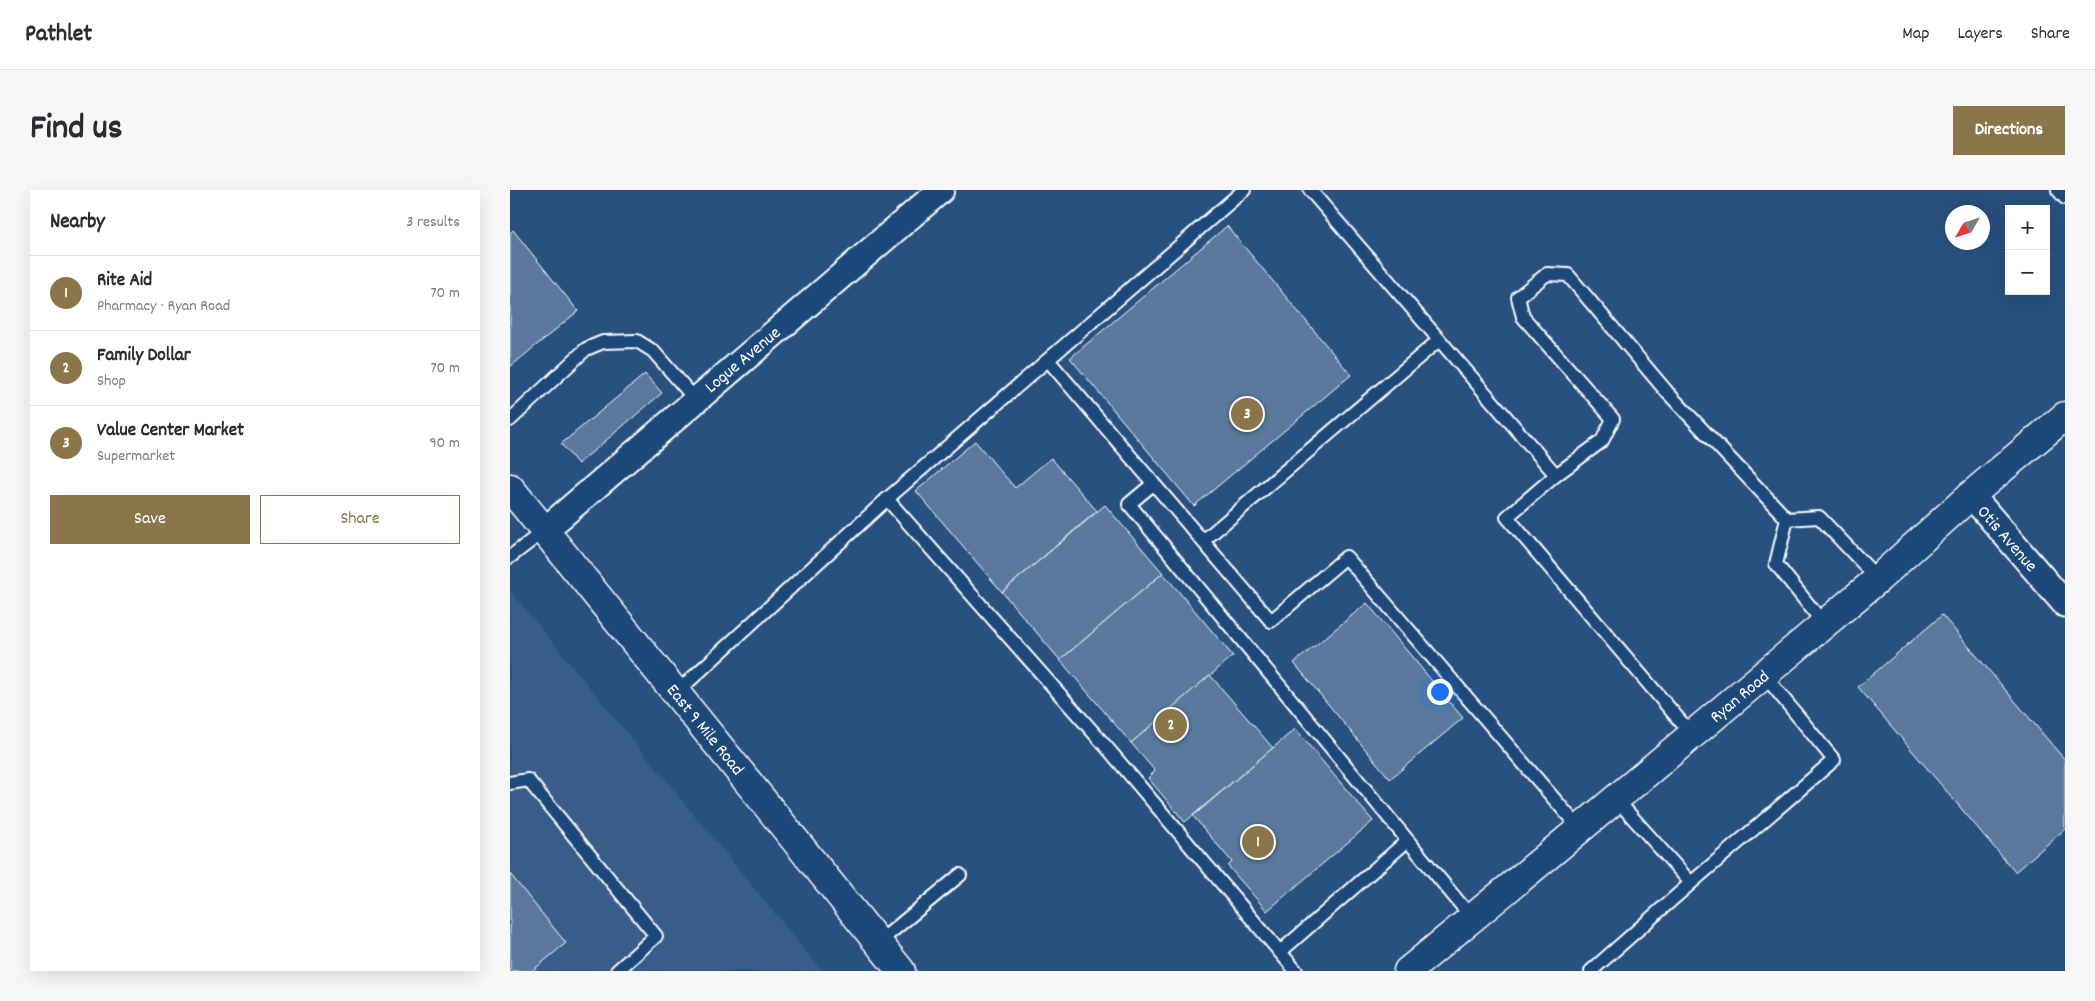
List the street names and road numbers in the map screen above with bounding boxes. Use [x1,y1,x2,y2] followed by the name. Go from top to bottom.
[700,322,787,400] street label: Logue Avenue
[1970,501,2042,579] street label: Otis Avenue
[1706,666,1776,730] street label: Ryan Road
[659,680,749,782] street label: East 9 Mile Road

